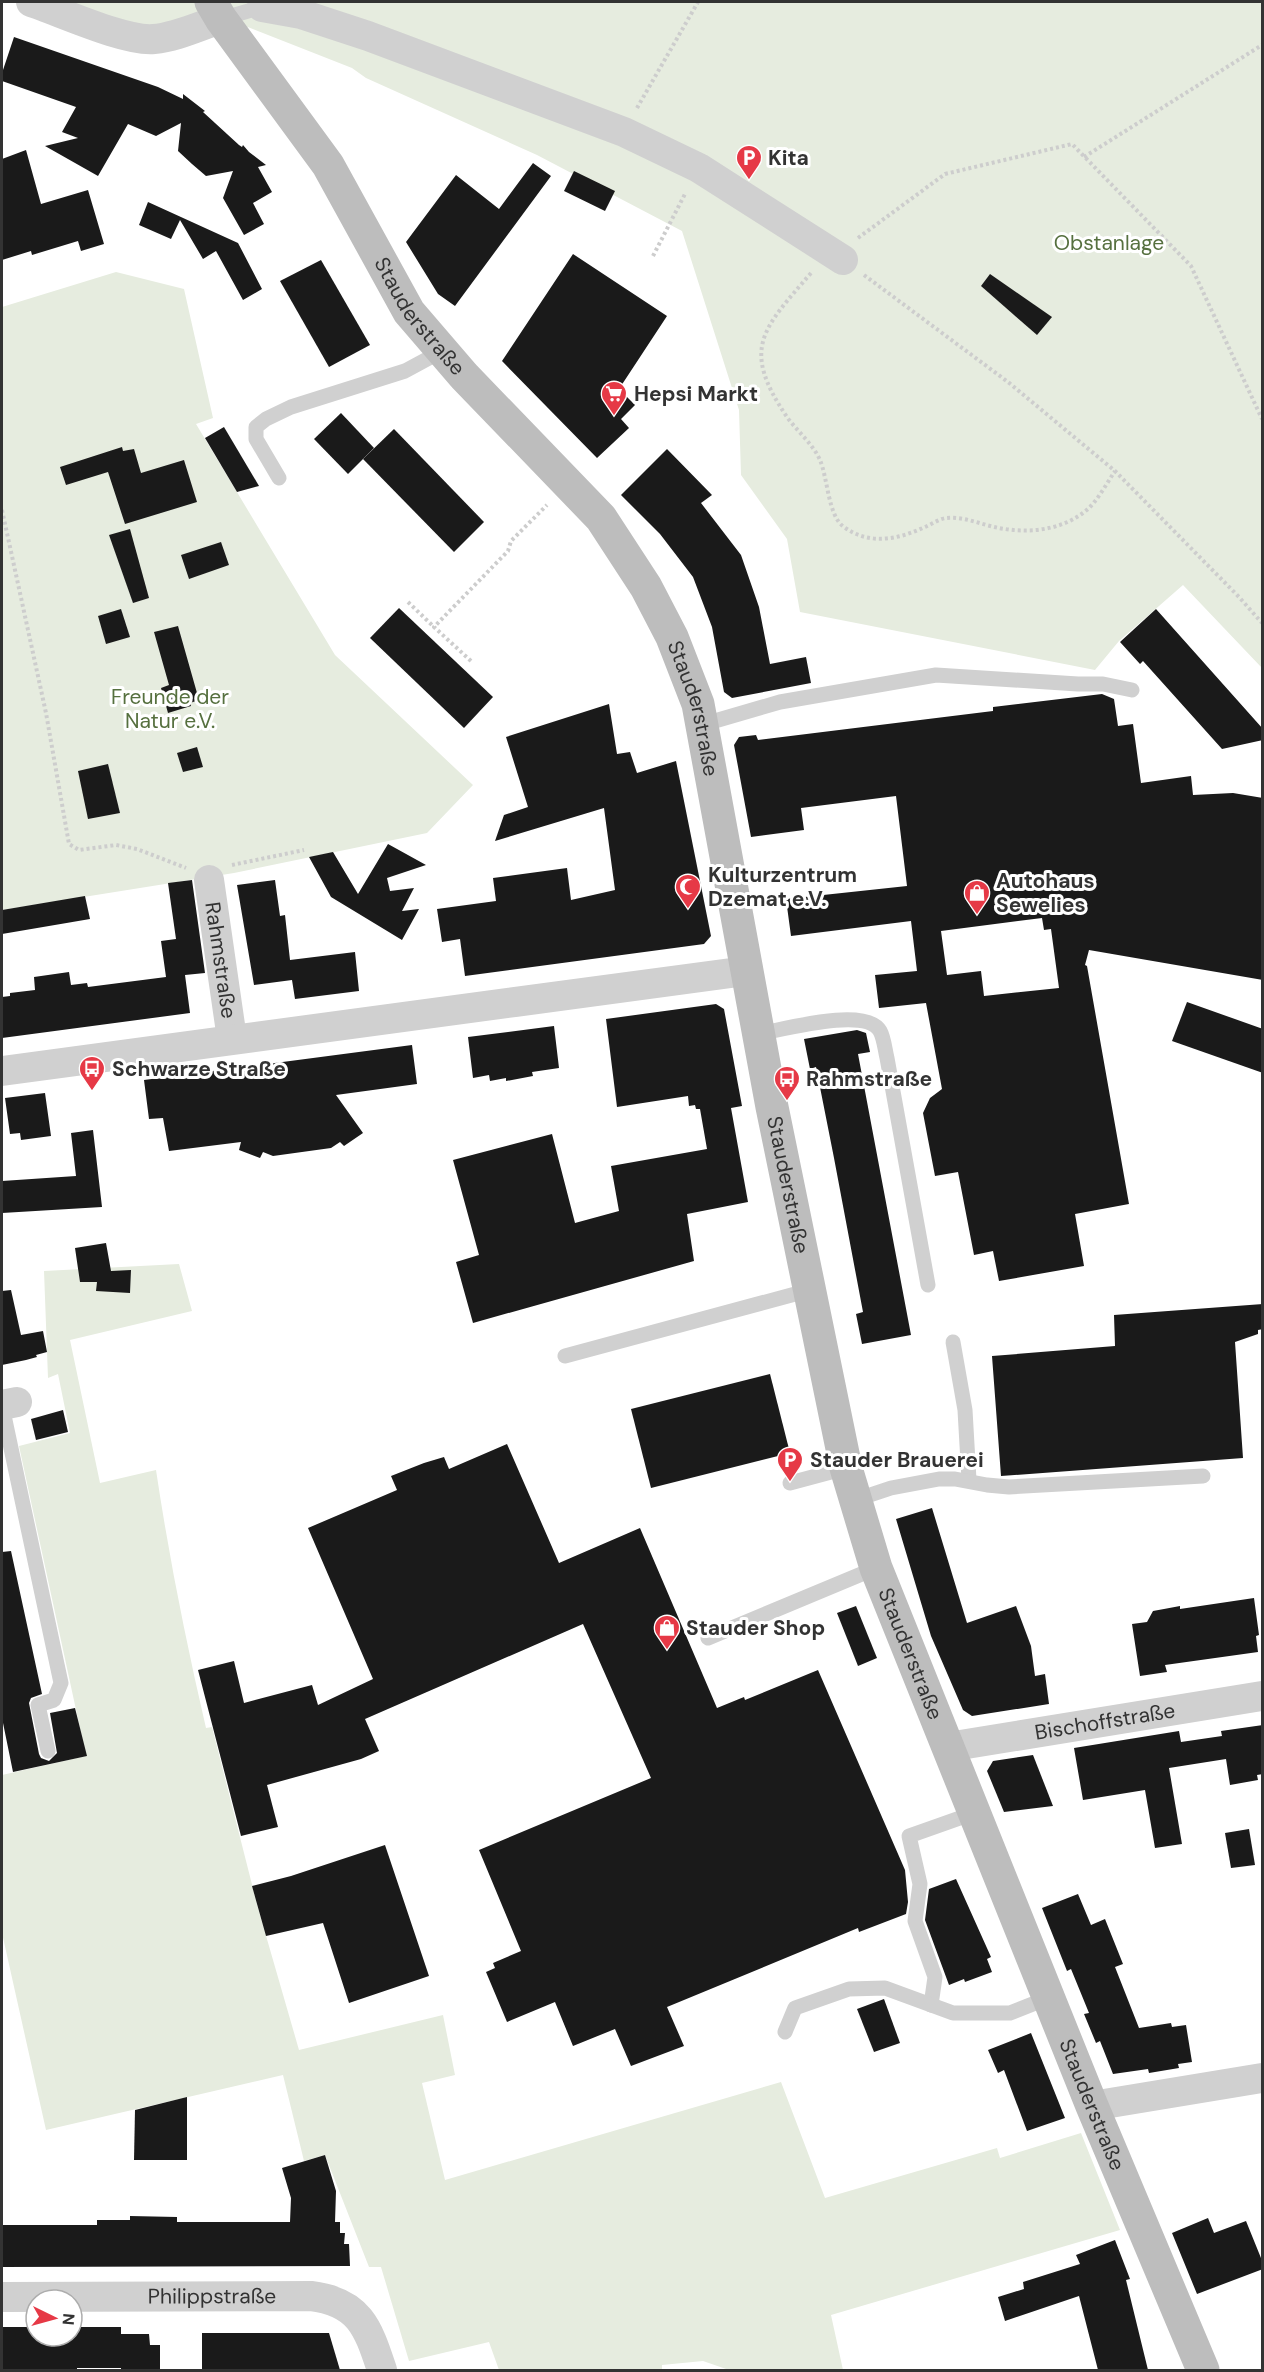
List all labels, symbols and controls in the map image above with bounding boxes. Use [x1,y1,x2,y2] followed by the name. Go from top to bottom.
[734,143,764,181] parking icon: Kita
[768,144,809,172] place label: Kita
[1054,229,1164,257] park label: Obstanlage
[368,252,471,381] street label: Stauderstraße
[599,379,629,417] supermarket icon: Hepsi Markt
[634,380,758,408] place label: Hepsi Markt
[661,637,725,778] street label: Stauderstraße
[111,683,229,735] park label: Freunde der Natur e.V.
[708,861,857,913] place label: Kulturzentrum Dzemat e.V.
[996,867,1095,919] place label: Autohaus Sewelies
[673,872,703,910] mosque icon: Kulturzentrum Dzemat e.V.
[962,878,992,916] shop icon: Autohaus Sewelies
[198,900,243,1020] street label: Rahmstraße
[77,1054,107,1092] bus stop icon: Schwarze Straße
[112,1055,286,1083] place label: Schwarze Straße
[772,1064,802,1102] bus stop icon: Rahmstraße
[806,1065,932,1093] place label: Rahmstraße
[760,1113,816,1256] street label: Stauderstraße
[775,1445,805,1483] parking icon: Stauder Brauerei
[810,1446,984,1474] place label: Stauder Brauerei
[871,1584,950,1724] street label: Stauderstraße
[652,1613,682,1651] shop icon: Stauder Shop
[686,1614,825,1642] place label: Stauder Shop
[1033,1696,1177,1747] street label: Bischoffstraße
[1052,2035,1132,2175] street label: Stauderstraße
[148,2282,276,2311] street label: Philippstraße
[24,2288,84,2348] north arrow
[57,2313,79,2326] text: N

